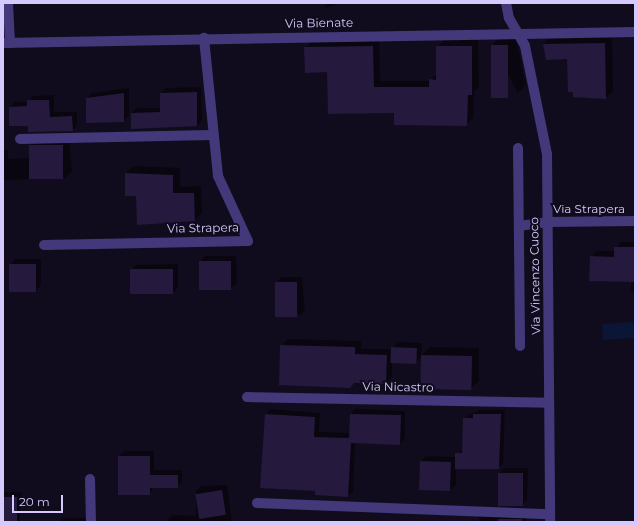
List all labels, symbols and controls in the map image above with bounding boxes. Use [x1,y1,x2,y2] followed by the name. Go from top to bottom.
[285,15,353,31] street label: Via Bienate
[553,202,625,216] street label: Via Strapera
[527,217,543,335] street label: Via Vincenzo Cuoco
[167,220,239,236] street label: Via Strapera
[362,379,434,395] street label: Via Nicastro
[14,487,65,513] scale bar
[19,494,50,509] text: 20 m

